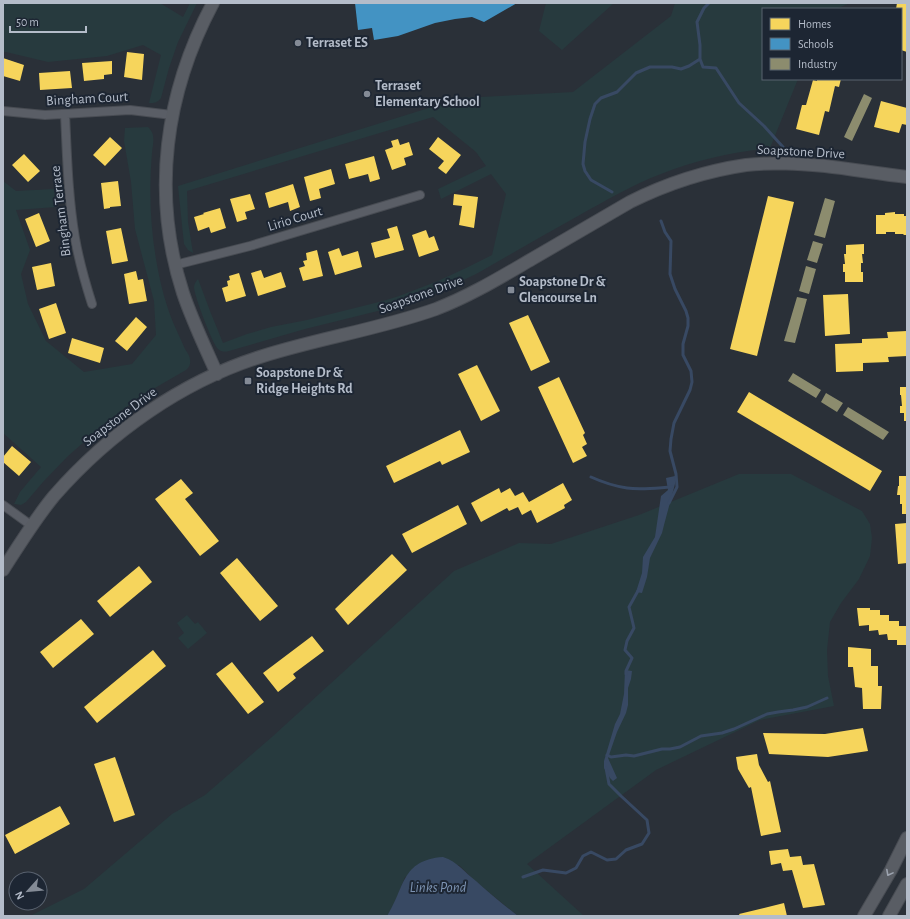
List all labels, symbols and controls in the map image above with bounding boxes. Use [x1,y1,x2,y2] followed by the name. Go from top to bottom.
[10,8,86,34] scale bar
[762,8,902,80] legend
[16,16,39,28] text: 50 m
[798,18,831,30] text: Homes
[306,36,368,50] place label: Terraset ES
[293,38,303,48] marker: Terraset ES
[798,38,833,50] text: Schools
[798,58,837,71] text: Industry
[375,79,480,109] place label: Terraset Elementary School
[362,89,372,99] marker: Terraset Elementary School
[46,90,129,108] street label: Bingham Court
[757,143,845,161] street label: Soapstone Drive
[48,165,74,257] street label: Bingham Terrace
[266,204,324,234] street label: Lirio Court
[377,273,465,317] street label: Soapstone Drive
[519,275,606,305] place label: Soapstone Dr & Glencourse Ln
[506,285,516,295] marker: Soapstone Dr & Glencourse Ln
[256,366,353,396] place label: Soapstone Dr & Ridge Heights Rd
[243,376,253,386] marker: Soapstone Dr & Ridge Heights Rd
[81,385,159,449] street label: Soapstone Drive
[887,868,894,876] one-way arrow
[8,871,48,911] north arrow
[410,880,467,895] water label: Links Pond
[13,889,26,901] text: N

